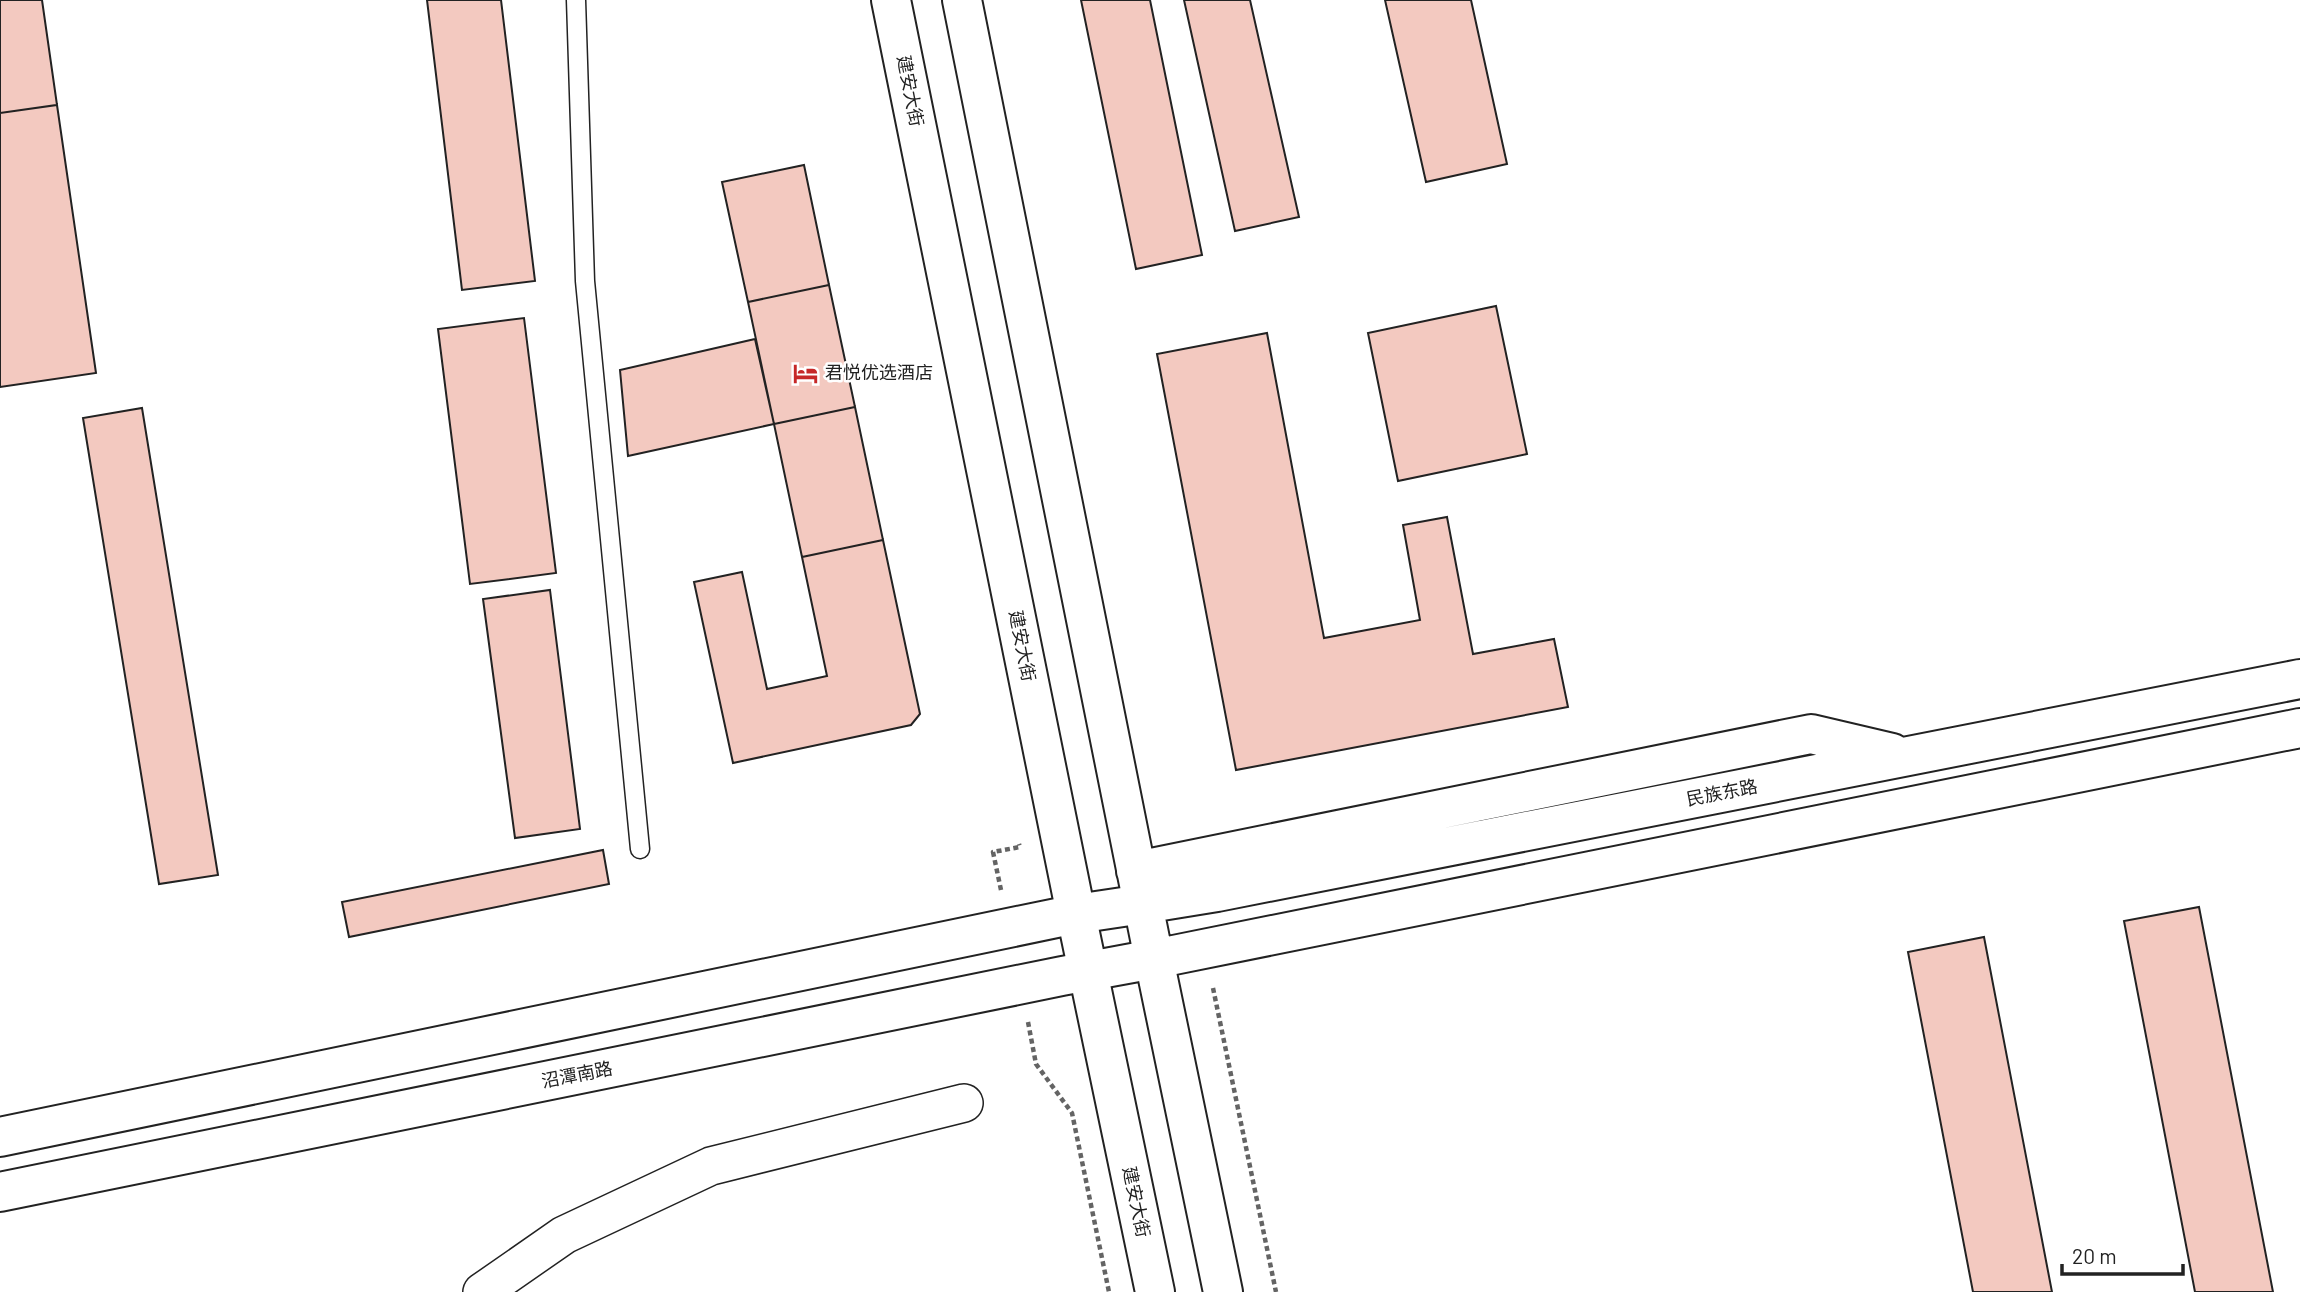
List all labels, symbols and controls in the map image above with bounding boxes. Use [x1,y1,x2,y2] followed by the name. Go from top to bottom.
[893,53,929,128] street label: 建安大街
[791,359,819,387] hotel icon: 君悦优选酒店
[825,361,933,383] place label: 君悦优选酒店
[1005,608,1041,683] street label: 建安大街
[1684,774,1759,810] street label: 民族东路
[539,1056,614,1092] street label: 沼潭南路
[1119,1164,1155,1239] street label: 建安大街
[2062,1232,2183,1276] scale bar
[2072,1243,2117,1268] text: 20 m

